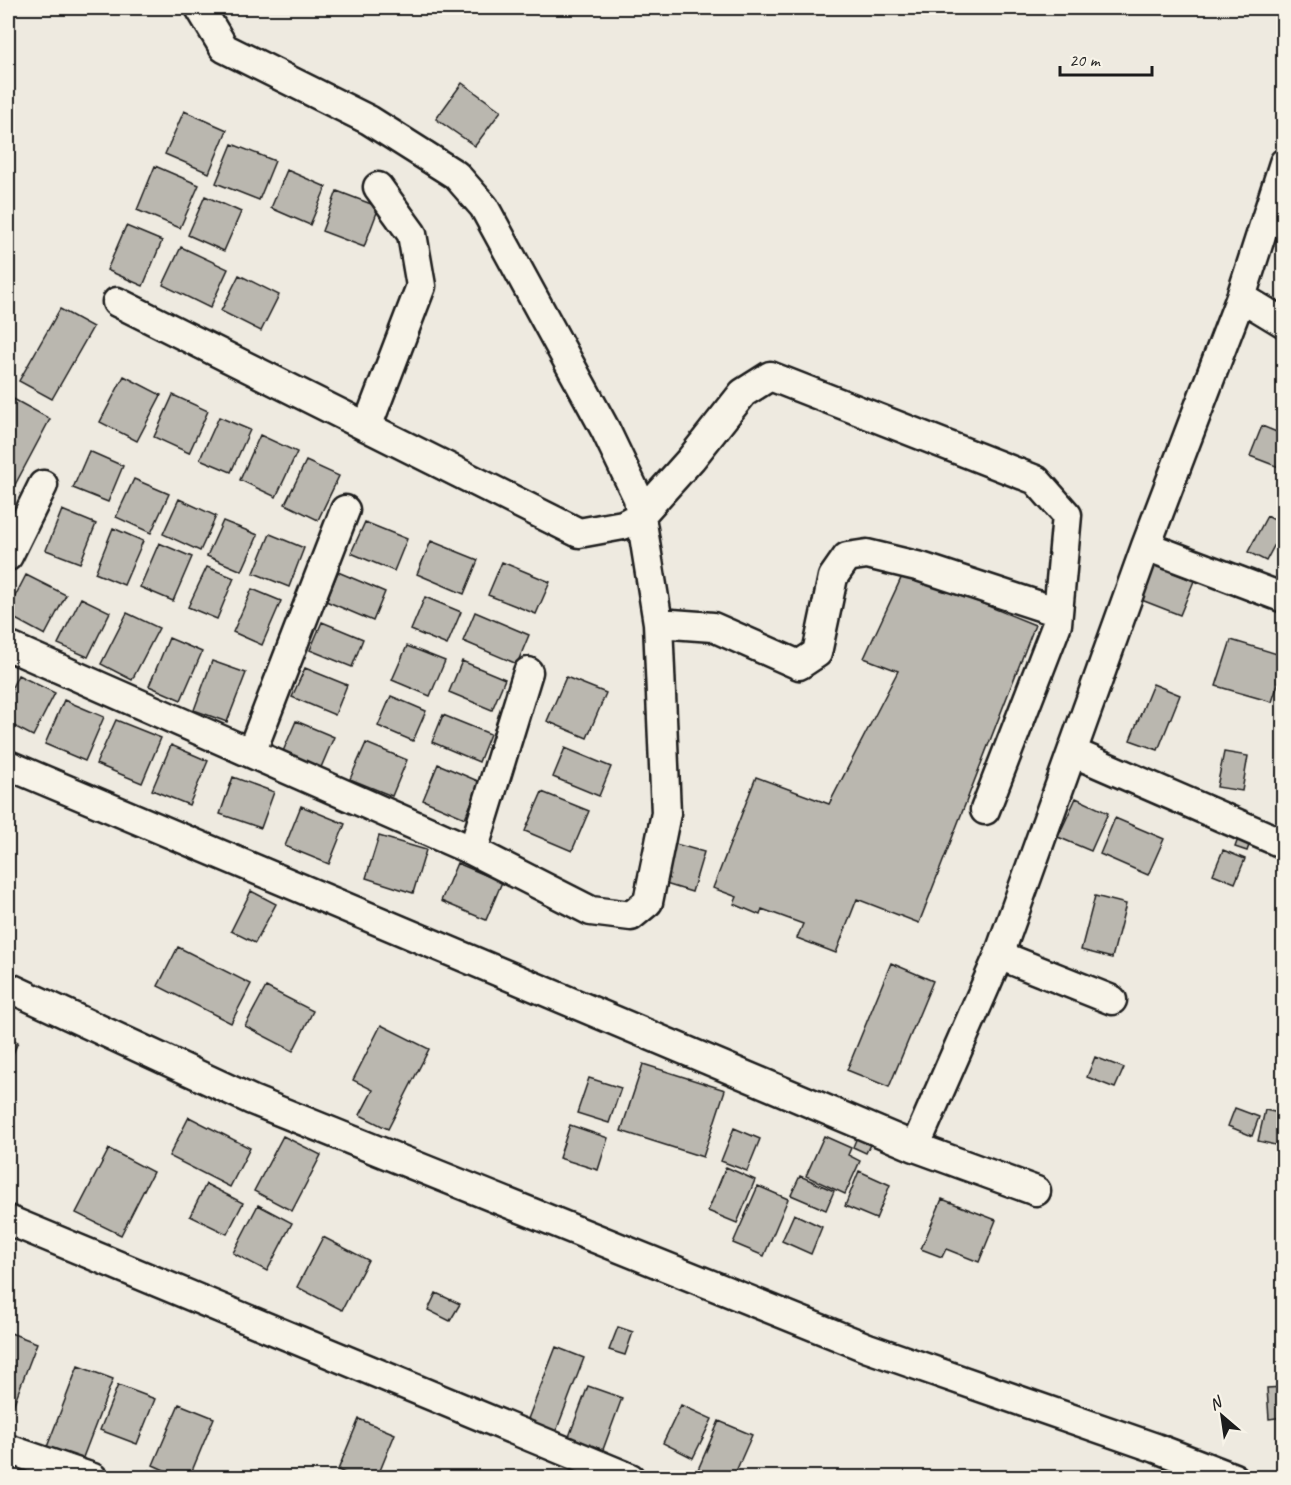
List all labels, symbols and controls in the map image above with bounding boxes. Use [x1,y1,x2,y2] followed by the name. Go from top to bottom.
[1060,39,1152,77] scale bar
[1069,49,1102,71] text: 20 m
[1192,1386,1252,1446] north arrow
[1206,1391,1227,1415] text: N

